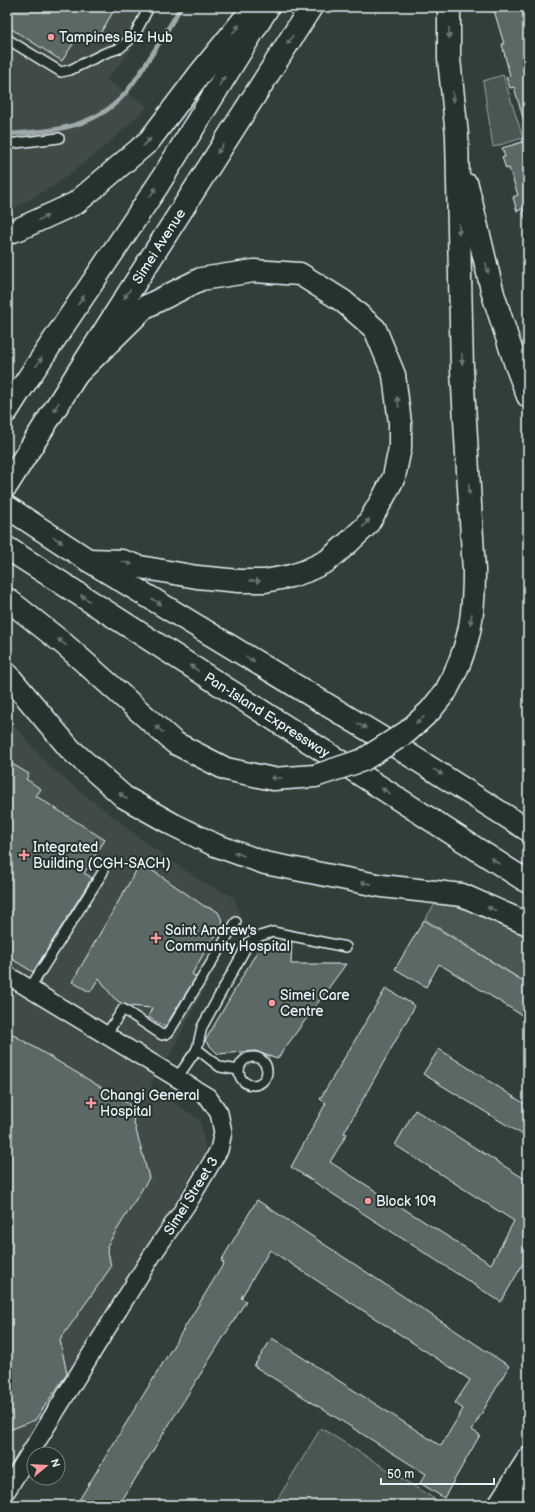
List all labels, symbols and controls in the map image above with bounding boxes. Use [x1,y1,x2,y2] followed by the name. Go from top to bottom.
[232,23,241,34] one-way arrow
[446,27,452,40] one-way arrow
[59,29,173,46] place label: Tampines Biz Hub
[46,32,56,42] marker: Tampines Biz Hub
[286,35,294,45] one-way arrow
[218,76,226,86] one-way arrow
[450,91,456,103] one-way arrow
[142,137,152,147] one-way arrow
[216,144,224,154] one-way arrow
[149,187,157,197] one-way arrow
[128,205,189,287] street label: Simei Avenue
[37,215,49,221] one-way arrow
[456,223,462,236] one-way arrow
[484,262,490,274] one-way arrow
[124,288,131,300] one-way arrow
[77,294,85,305] one-way arrow
[459,353,465,366] one-way arrow
[35,357,43,367] one-way arrow
[394,396,401,408] one-way arrow
[52,402,60,412] one-way arrow
[466,483,472,496] one-way arrow
[362,518,371,529] one-way arrow
[52,536,63,544] one-way arrow
[121,560,133,566] one-way arrow
[249,578,262,584] one-way arrow
[79,594,91,601] one-way arrow
[152,598,162,606] one-way arrow
[468,613,474,625] one-way arrow
[57,638,68,647] one-way arrow
[244,655,256,662] one-way arrow
[189,664,199,672] one-way arrow
[201,668,334,762] street label: Pan-Island Expressway
[415,715,425,725] one-way arrow
[356,722,368,729] one-way arrow
[154,724,164,733] one-way arrow
[432,769,444,776] one-way arrow
[269,775,282,781] one-way arrow
[381,787,391,795] one-way arrow
[118,792,129,800] one-way arrow
[33,839,171,872] place label: Integrated Building (CGH-SACH)
[18,849,30,861] marker: Integrated Building (CGH-SACH)
[233,851,245,857] one-way arrow
[489,858,501,865] one-way arrow
[360,880,372,886] one-way arrow
[486,905,498,911] one-way arrow
[165,922,290,955] place label: Saint Andrew's Community Hospital
[150,932,162,944] marker: Saint Andrew's Community Hospital
[280,987,350,1020] place label: Simei Care Centre
[267,998,277,1008] marker: Simei Care Centre
[100,1087,199,1120] place label: Changi General Hospital
[85,1097,97,1109] marker: Changi General Hospital
[160,1154,222,1238] street label: Simei Street 3
[376,1193,436,1210] place label: Block 109
[363,1196,373,1206] marker: Block 109
[26,1446,66,1486] north arrow
[48,1457,62,1469] text: N
[381,1460,494,1486] scale bar
[387,1467,414,1482] text: 50 m

